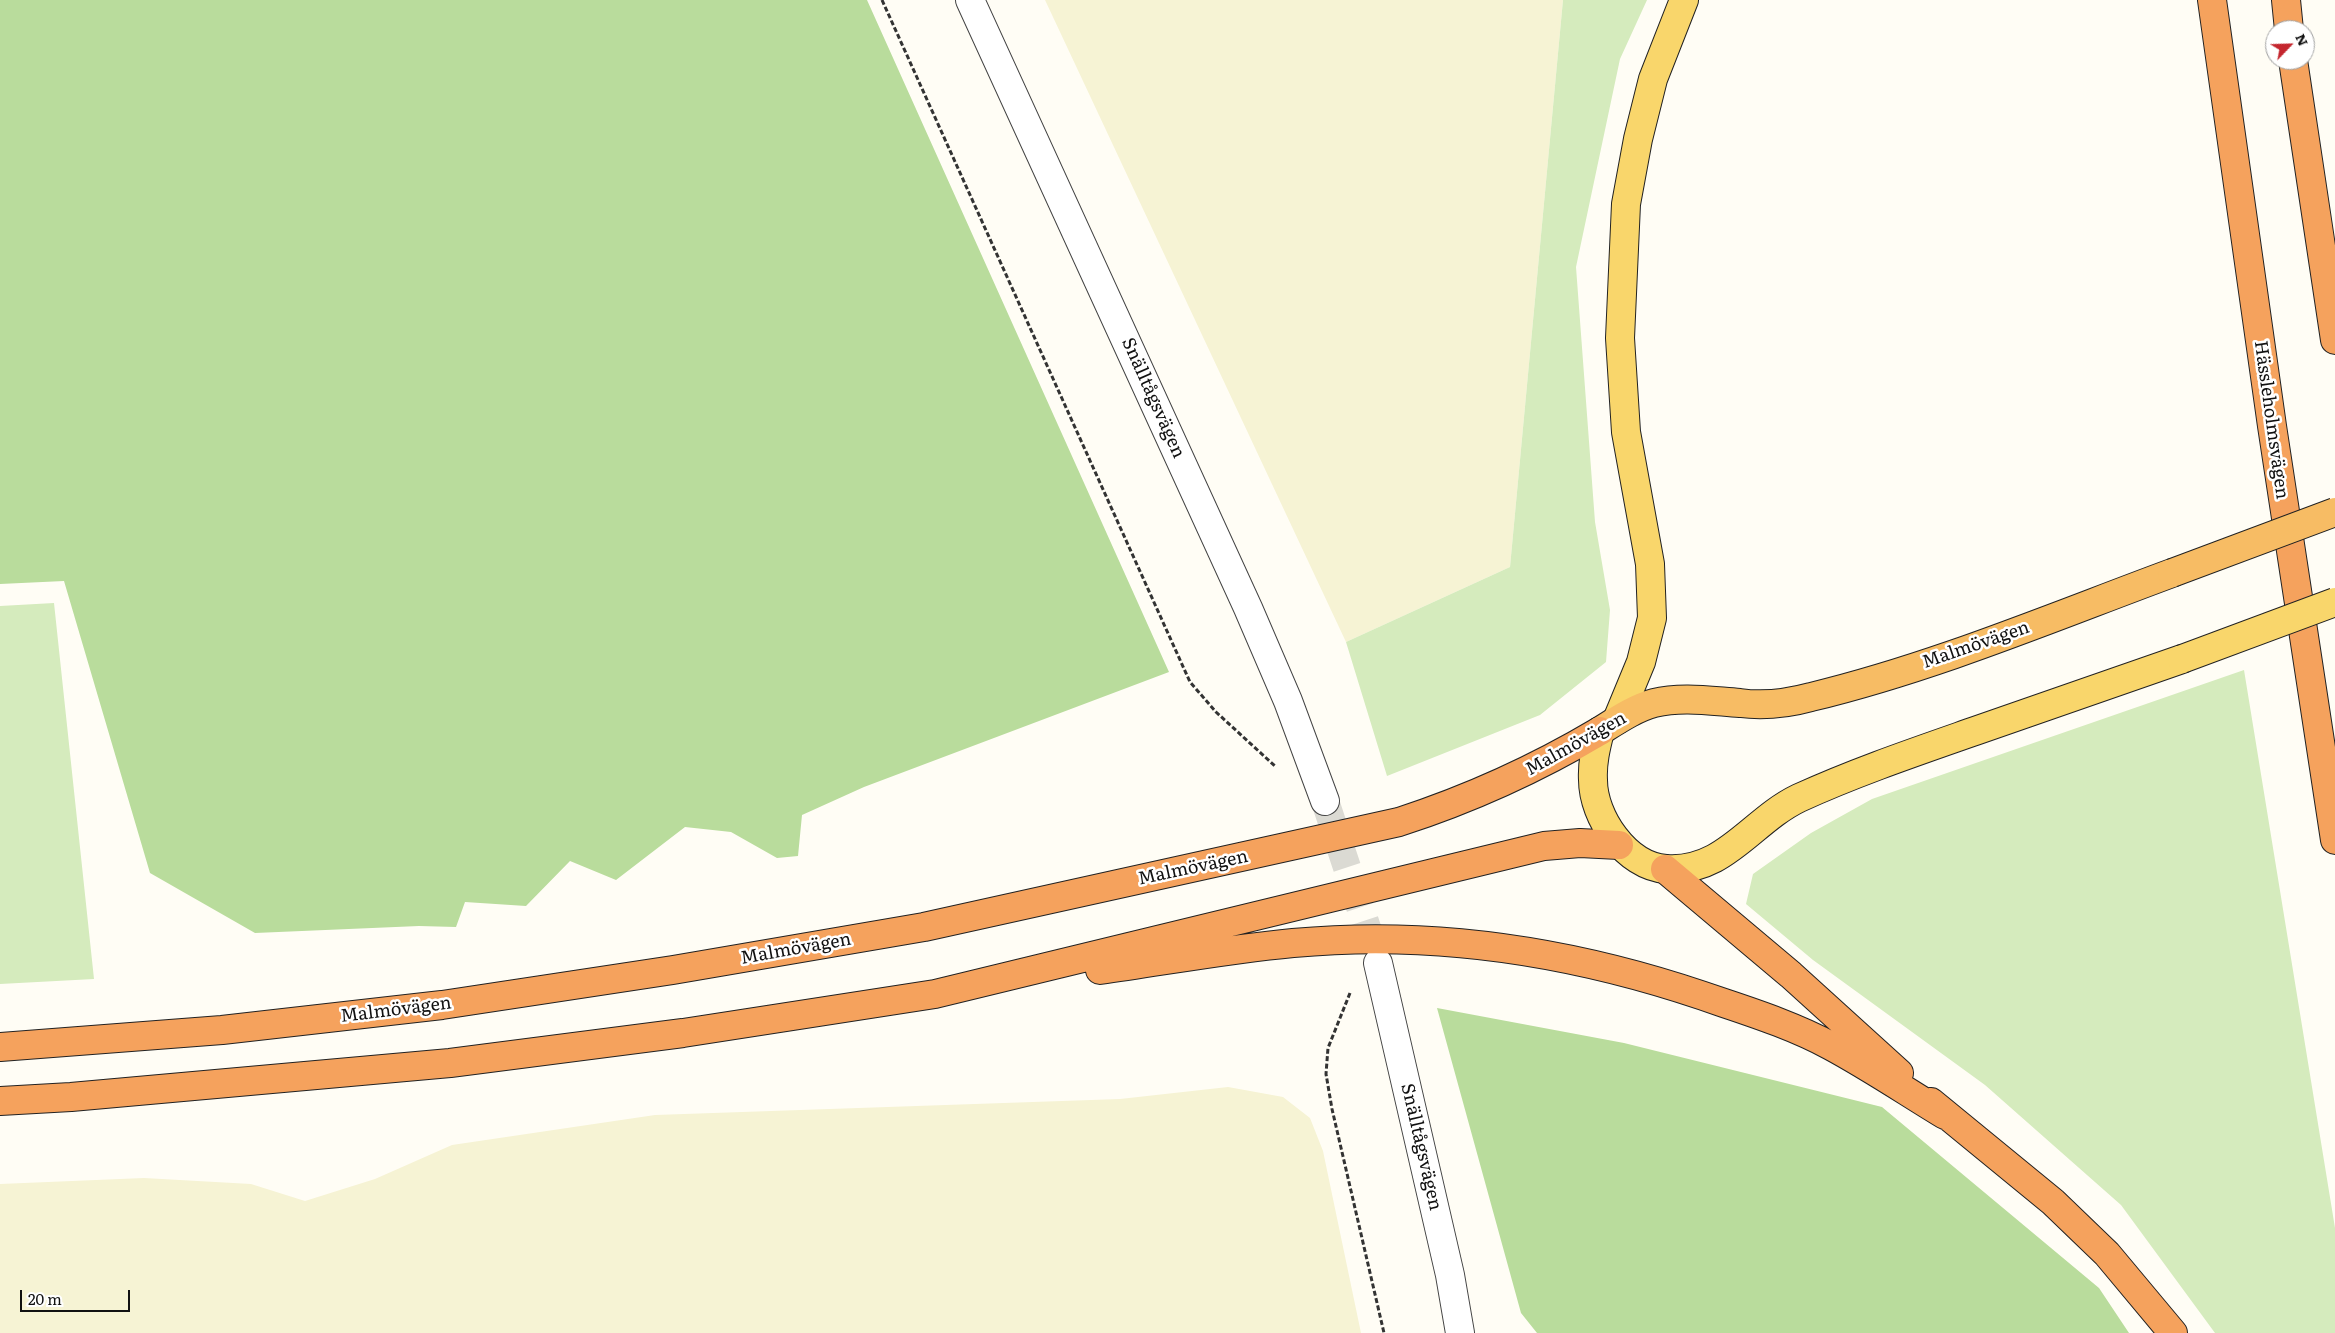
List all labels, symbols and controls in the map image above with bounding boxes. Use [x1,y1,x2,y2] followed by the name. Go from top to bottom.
[2265,20,2315,70] north arrow
[2291,30,2314,49] text: N
[1117,334,1189,462] street label: Snälltågsvägen
[2249,339,2293,501] street label: Hässleholmsvägen
[1920,617,2032,673] street label: Malmövägen
[1522,707,1630,781] street label: Malmövägen
[1136,846,1250,890] street label: Malmövägen
[739,929,853,969] street label: Malmövägen
[339,992,453,1028] street label: Malmövägen
[1396,1081,1446,1213] street label: Snälltågsvägen
[22,1280,132,1312] scale bar
[28,1287,62,1310] text: 20 m

